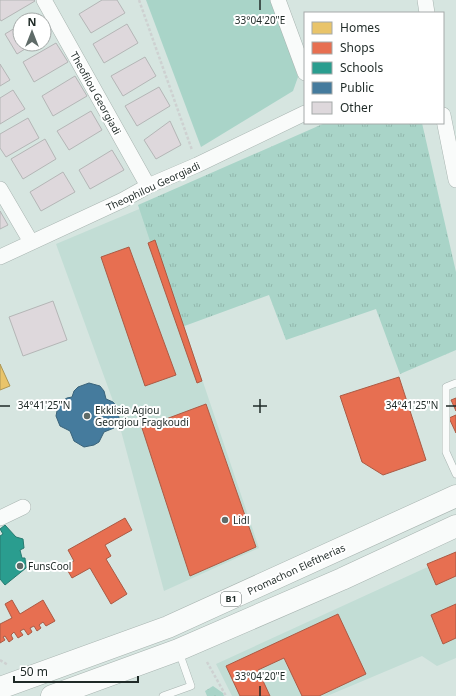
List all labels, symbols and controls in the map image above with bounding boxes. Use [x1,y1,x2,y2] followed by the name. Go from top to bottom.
[12,12,52,52] north arrow
[304,12,444,124] legend
[235,13,285,27] text: 33°04'20"E
[28,14,36,29] text: N
[340,19,380,36] text: Homes
[340,39,375,56] text: Shops
[67,49,125,137] street label: Theofilou Georgiadi
[340,59,383,76] text: Schools
[340,79,374,96] text: Public
[340,99,373,116] text: Other
[104,158,202,214] street label: Theophilou Georgiadi
[18,398,70,412] text: 34°41'25"N
[386,398,438,412] text: 34°41'25"N
[95,403,189,429] place label: Ekklisia Agiou Georgiou Fragkoudi
[82,411,92,421] marker: Ekklisia Agiou Georgiou Fragkoudi
[233,513,250,527] place label: Lidl
[220,515,230,525] marker: Lidl
[245,540,347,598] street label: Promachon Eleftherias
[28,559,71,573] place label: FunsCool
[15,561,25,571] marker: FunsCool
[221,592,241,606] road number: B1
[14,658,138,684] scale bar
[20,663,48,680] text: 50 m
[235,669,285,683] text: 33°04'20"E

